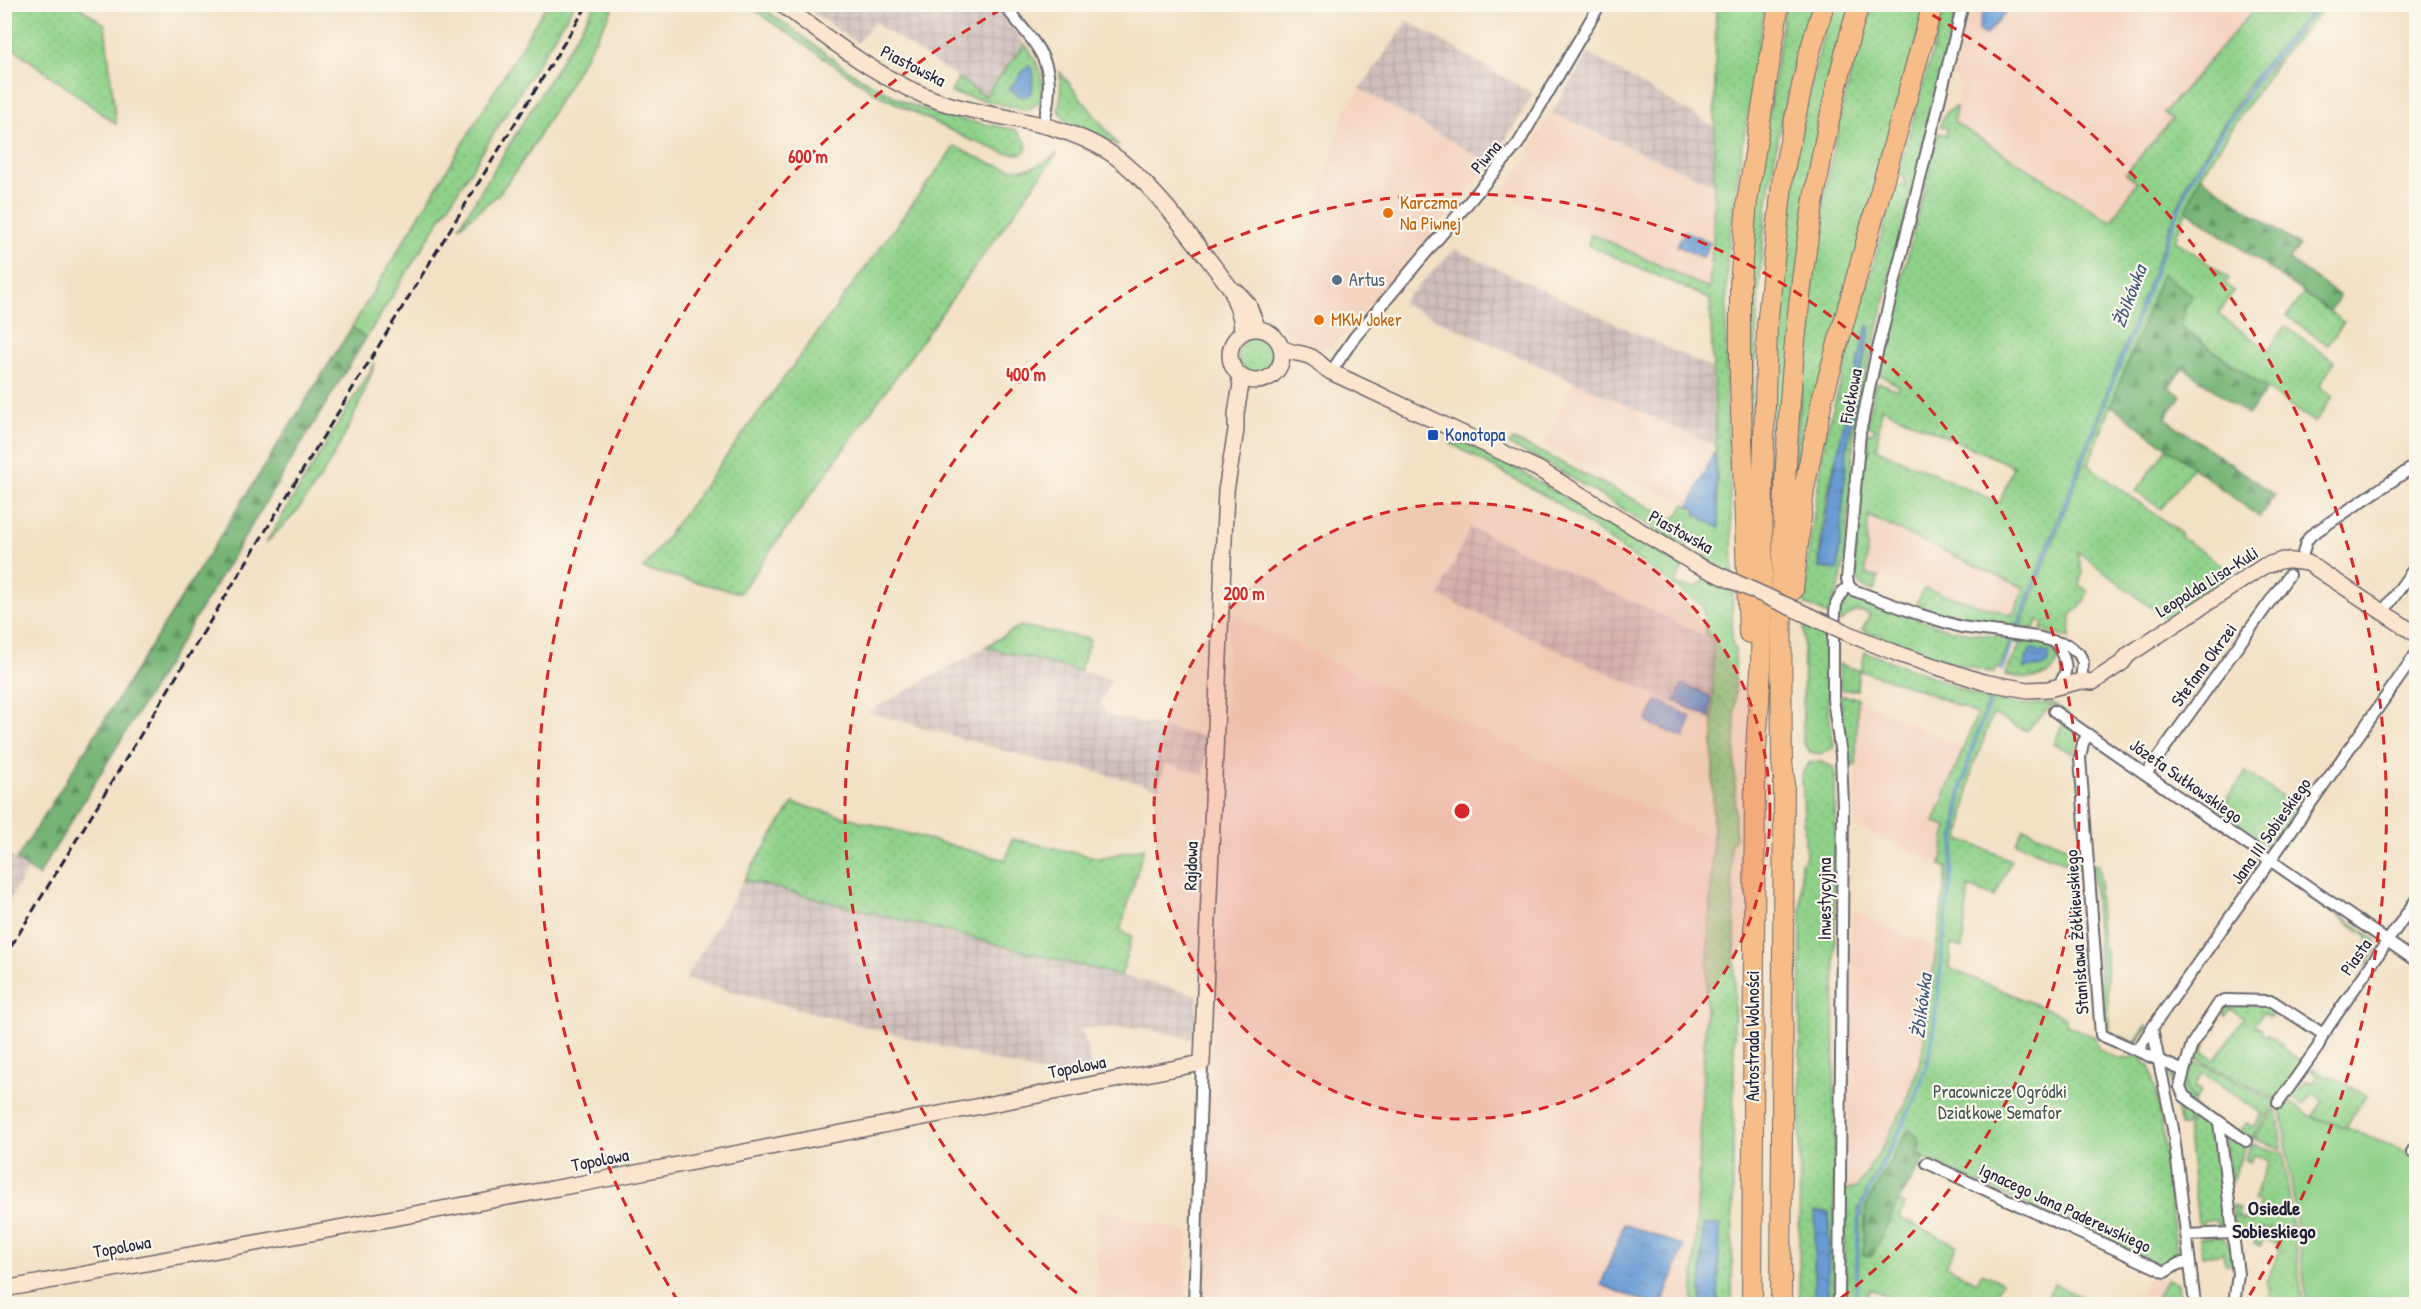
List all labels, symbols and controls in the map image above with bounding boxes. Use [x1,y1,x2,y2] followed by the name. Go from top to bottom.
[876,39,950,93] street label: Piastowska
[1464,135,1507,179] street label: Piwna
[788,144,828,169] text: 600 m
[1400,190,1461,236] place label: Karczma Na Piwnej
[1381,206,1395,220] marker: Karczma Na Piwnej
[2104,259,2153,331] water label: Żbikówka
[1349,267,1385,292] place label: Artus
[1330,273,1344,287] marker: Artus
[1331,307,1402,332] place label: MKW Joker
[1312,313,1326,327] marker: MKW Joker
[1006,362,1046,387] text: 400 m
[1833,367,1868,426] street label: Fiołkowa
[1445,422,1505,447] place label: Konotopa
[1426,428,1440,442] marker: Konotopa
[1645,504,1718,559] street label: Piastowska
[2151,540,2263,623] street label: Leopolda Lisa-Kuli
[1224,581,1264,606] text: 200 m
[2165,618,2242,712] street label: Stefana Okrzei
[2125,732,2248,829] street label: Józefa Sułkowskiego
[2225,772,2317,889] street label: Jana III Sobieskiego
[1452,801,1472,821] centre of rings
[1177,841,1204,891] street label: Rajdowa
[2058,849,2095,1015] street label: Stanisława Żółkiewskiego
[1812,858,1837,940] street label: Inwestycyjna
[2334,933,2377,980] street label: Piasta
[1740,970,1765,1102] street label: Autostrada Wolności
[1903,970,1938,1040] water label: Żbikówka
[1046,1049,1108,1084] street label: Topolowa
[1933,1079,2067,1125] park label: Pracownicze Ogródki Działkowe Semafor
[569,1142,631,1177] street label: Topolowa
[1975,1157,2155,1258] street label: Ignacego Jana Paderewskiego
[2232,1194,2316,1245] district label: Osiedle Sobieskiego
[91,1229,153,1264] street label: Topolowa

